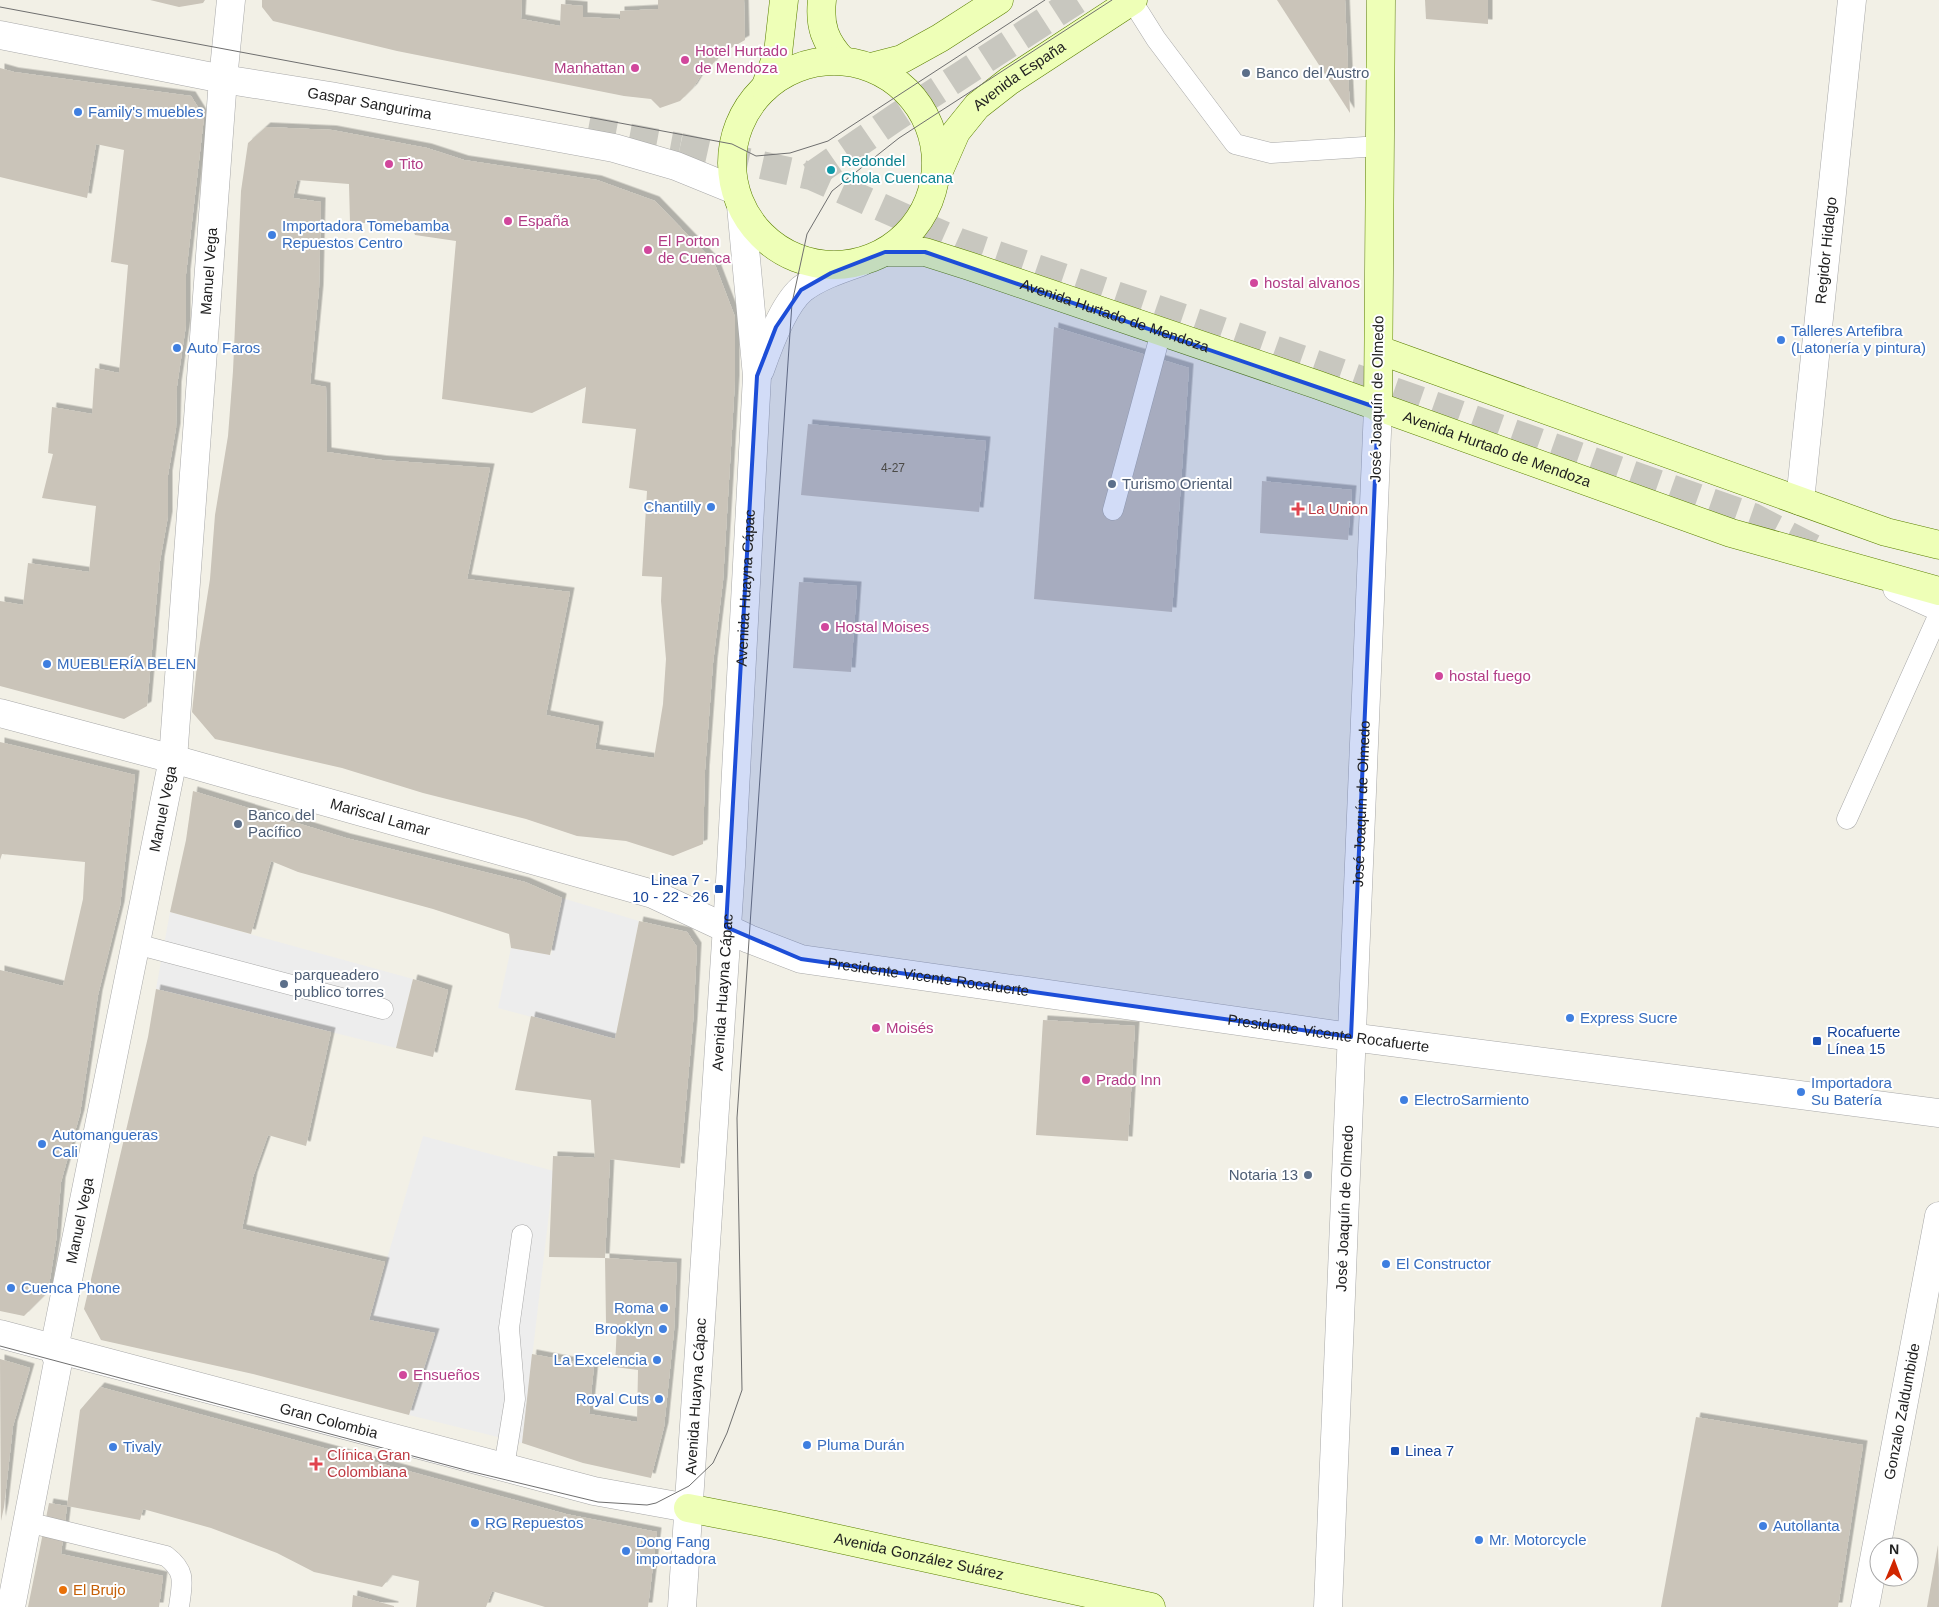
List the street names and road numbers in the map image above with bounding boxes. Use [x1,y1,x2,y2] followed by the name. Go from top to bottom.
[969,37,1069,114] street label: Avenida España
[306,84,434,123] street label: Gaspar Sangurima
[1812,196,1840,305] street label: Regidor Hidalgo
[197,226,220,316] street label: Manuel Vega
[1018,275,1212,355] street label: Avenida Hurtado de Mendoza
[1367,315,1386,483] street label: José Joaquín de Olmedo
[1401,407,1594,490] street label: Avenida Hurtado de Mendoza
[733,508,758,667] street label: Avenida Huayna Cápac
[1349,720,1373,887] street label: José Joaquín de Olmedo
[145,764,180,853] street label: Manuel Vega
[328,795,432,839] street label: Mariscal Lamar
[708,913,736,1071] street label: Avenida Huayna Cápac
[827,954,1030,999] street label: Presidente Vicente Rocafuerte
[1227,1011,1430,1055] street label: Presidente Vicente Rocafuerte
[1332,1125,1356,1292] street label: José Joaquín de Olmedo
[62,1175,97,1265] street label: Manuel Vega
[682,1317,709,1476] street label: Avenida Huayna Cápac
[1880,1342,1923,1481] street label: Gonzalo Zaldumbide
[278,1399,380,1442] street label: Gran Colombia
[833,1529,1006,1583] street label: Avenida González Suárez

